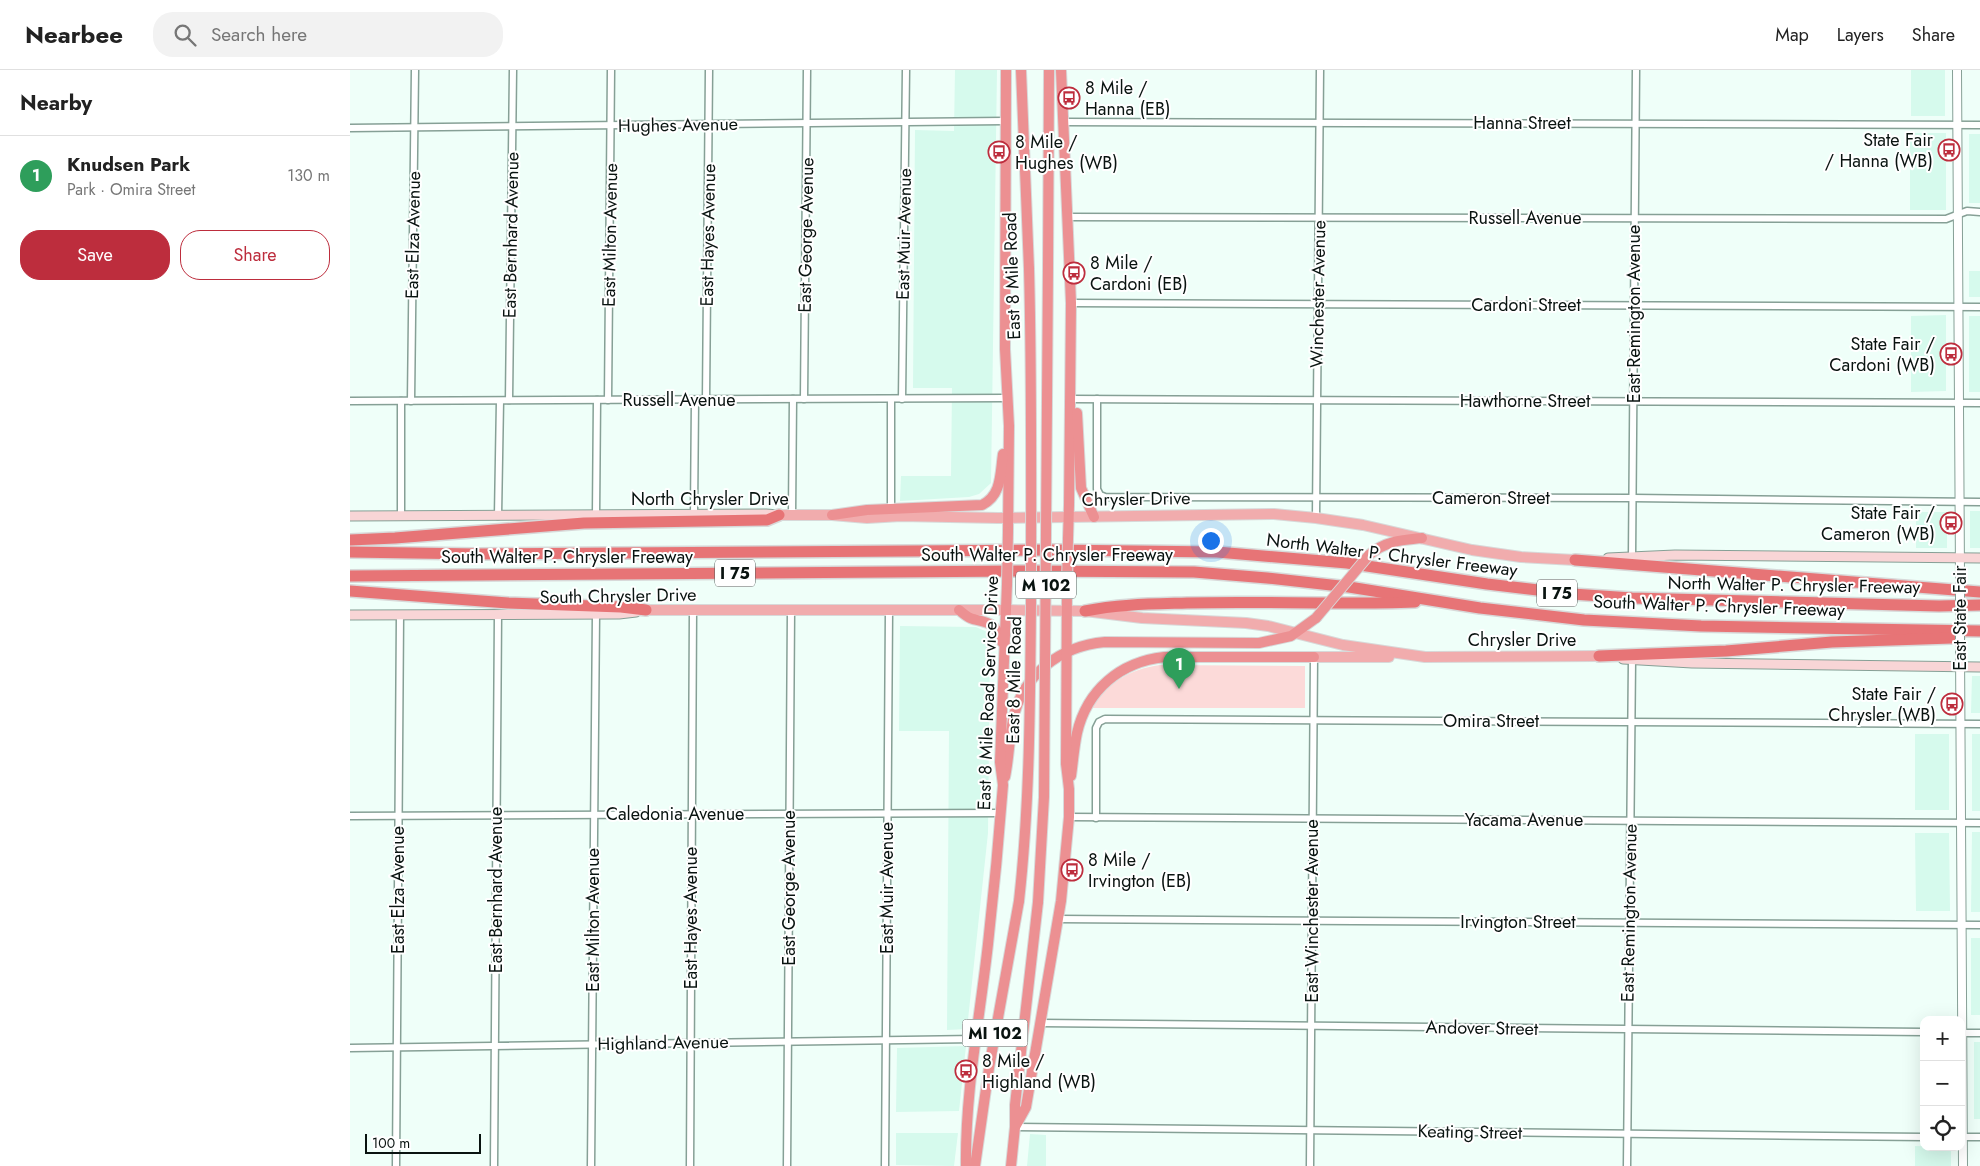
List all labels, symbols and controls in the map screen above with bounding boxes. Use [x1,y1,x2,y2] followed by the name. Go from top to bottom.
[153,12,503,57] search box
[25,17,123,52] text: Nearbee
[171,21,199,49] icon: search
[211,21,307,48] text: Search here
[1775,22,1809,48] text: Map
[1837,22,1884,48] text: Layers
[1912,22,1955,48] text: Share
[1085,75,1171,122] place label: 8 Mile / Hanna (EB)
[1057,86,1081,110] bus stop icon: 8 Mile / Hanna (EB)
[20,88,92,118] text: Nearby
[1473,110,1571,136] street label: Hanna Street
[618,111,738,139] street label: Hughes Avenue
[1825,127,1934,174] place label: State Fair / Hanna (WB)
[1015,129,1118,176] place label: 8 Mile / Hughes (WB)
[1937,138,1961,162] bus stop icon: State Fair / Hanna (WB)
[987,140,1011,164] bus stop icon: 8 Mile / Hughes (WB)
[67,151,190,178] text: Knudsen Park
[497,152,525,318] street label: East Bernhard Avenue
[792,157,820,313] street label: East George Avenue
[596,163,624,307] street label: East Milton Avenue
[694,163,722,307] street label: East Hayes Avenue
[32,164,40,187] text: 1
[287,164,330,187] text: 130 m
[890,168,918,300] street label: East Muir Avenue
[399,171,427,299] street label: East Elza Avenue
[67,178,195,201] text: Park · Omira Street
[1468,205,1582,231] street label: Russell Avenue
[997,212,1027,340] street label: East 8 Mile Road
[1304,220,1332,368] street label: Winchester Avenue
[1621,225,1647,403] street label: East Remington Avenue
[20,230,170,280] button: Save
[180,230,330,280] button: Share
[1090,250,1188,297] place label: 8 Mile / Cardoni (EB)
[1062,261,1086,285] bus stop icon: 8 Mile / Cardoni (EB)
[1471,292,1582,318] street label: Cardoni Street
[1829,331,1935,378] place label: State Fair / Cardoni (WB)
[1939,342,1963,366] bus stop icon: State Fair / Cardoni (WB)
[622,387,736,413] street label: Russell Avenue
[1460,388,1591,414] street label: Hawthorne Street
[1081,485,1191,513] street label: Chrysler Drive
[1432,485,1551,511] street label: Cameron Street
[631,486,789,512] street label: North Chrysler Drive
[1821,500,1935,547] place label: State Fair / Cameron (WB)
[1939,511,1963,535] bus stop icon: State Fair / Cameron (WB)
[1265,527,1519,583] street label: North Walter P. Chrysler Freeway
[1198,528,1224,554] your location
[921,542,1173,568] street label: South Walter P. Chrysler Freeway
[441,544,693,570] street label: South Walter P. Chrysler Freeway
[715,559,755,586] road number: I 75
[1947,565,1973,671] street label: East State Fair
[1667,570,1921,600] street label: North Walter P. Chrysler Freeway
[1016,572,1076,598] road number: M 102
[971,575,1005,811] street label: East 8 Mile Road Service Drive
[1537,579,1577,606] road number: I 75
[539,582,697,610] street label: South Chrysler Drive
[1593,589,1845,623] street label: South Walter P. Chrysler Freeway
[1000,616,1028,744] street label: East 8 Mile Road
[1468,627,1576,653] street label: Chrysler Drive
[1163,648,1195,689] pin: 1
[1828,681,1936,728] place label: State Fair / Chrysler (WB)
[1940,692,1964,716] bus stop icon: State Fair / Chrysler (WB)
[1443,708,1540,734] street label: Omira Street
[606,801,744,827] street label: Caledonia Avenue
[483,807,509,973] street label: East Bernhard Avenue
[1465,807,1583,833] street label: Yacama Avenue
[776,810,802,966] street label: East George Avenue
[1299,819,1325,1003] street label: East Winchester Avenue
[874,822,900,954] street label: East Muir Avenue
[1614,824,1644,1002] street label: East Remington Avenue
[385,826,411,954] street label: East Elza Avenue
[678,847,704,989] street label: East Hayes Avenue
[1088,847,1192,894] place label: 8 Mile / Irvington (EB)
[580,848,606,992] street label: East Milton Avenue
[1060,858,1084,882] bus stop icon: 8 Mile / Irvington (EB)
[1460,909,1576,935] street label: Irvington Street
[1425,1014,1539,1042] street label: Andover Street
[1920,1016,1965,1151] map controls
[1920,1016,1965,1061] button: +
[962,1020,1028,1046] road number: MI 102
[597,1029,729,1057] street label: Highland Avenue
[982,1048,1096,1095] place label: 8 Mile / Highland (WB)
[954,1059,978,1083] bus stop icon: 8 Mile / Highland (WB)
[1920,1061,1965,1106] button: −
[1920,1106,1965,1151] button: locate
[1417,1118,1523,1146] street label: Keating Street
[365,1131,481,1154] scale bar
[372,1133,410,1153] text: 100 m

